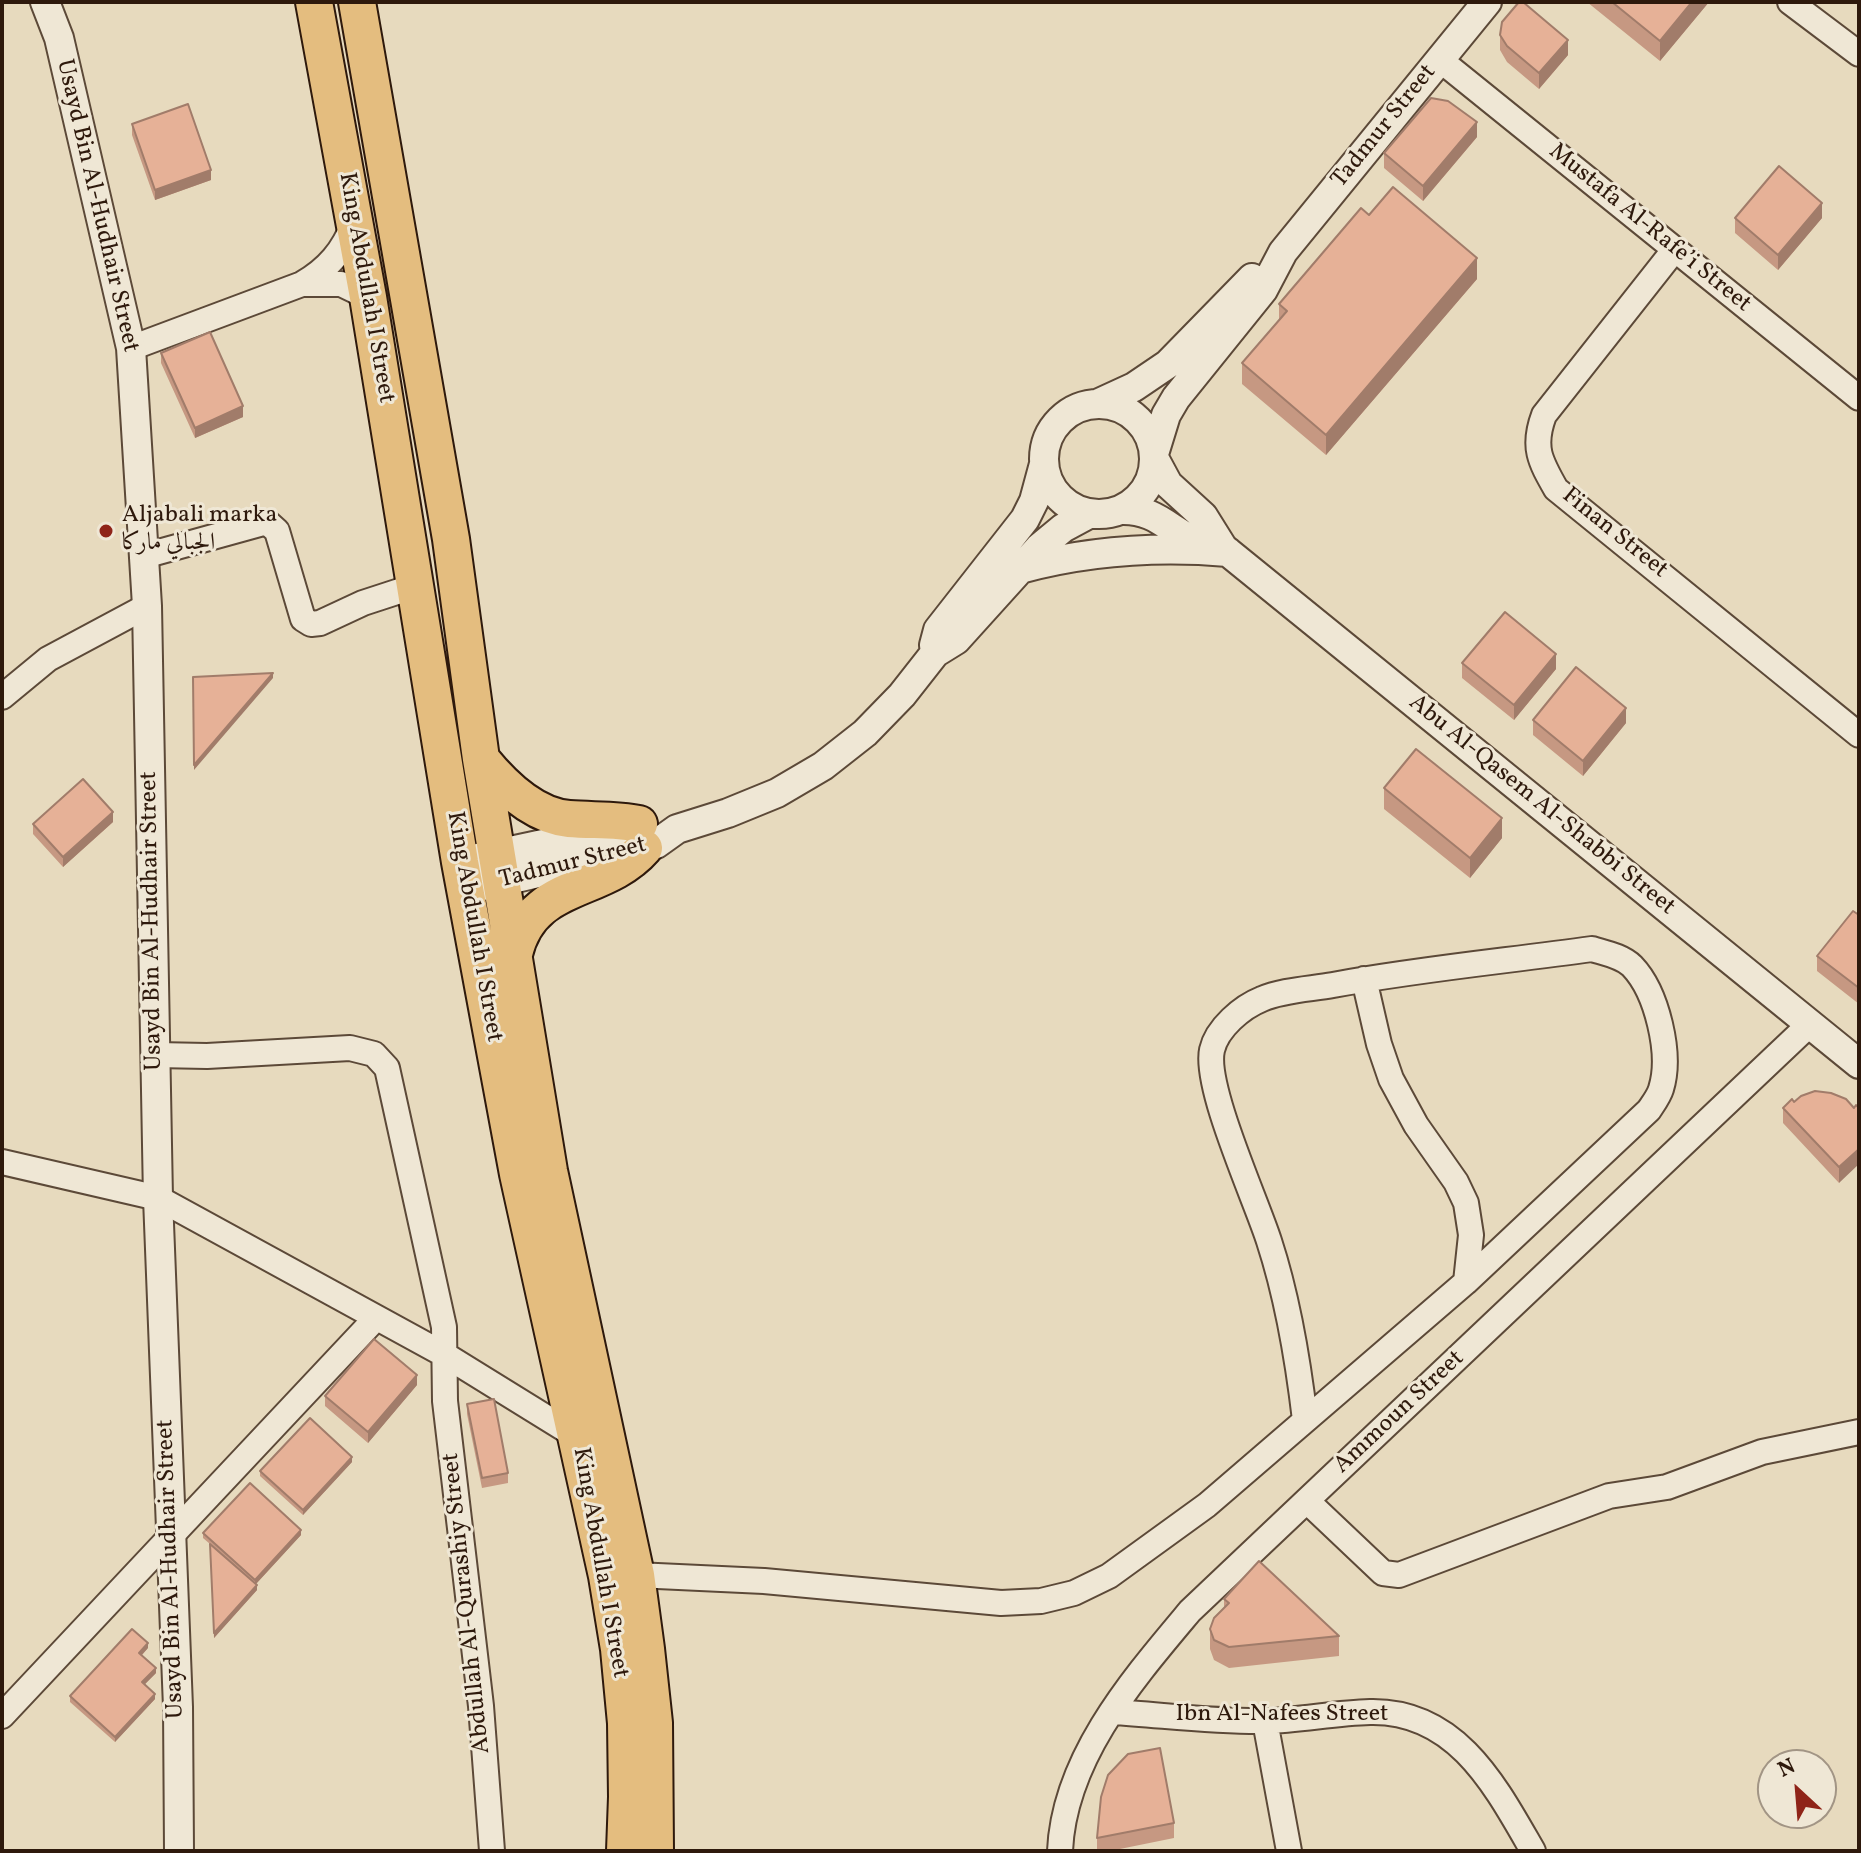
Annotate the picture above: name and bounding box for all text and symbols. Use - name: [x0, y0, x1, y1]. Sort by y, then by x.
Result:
- street label: Usayd Bin Al-Hudhair Street: [48, 57, 144, 355]
- street label: Tadmur Street: [1326, 59, 1444, 195]
- street label: Mustafa Al-Rafe’i Street: [1542, 138, 1756, 320]
- street label: King Abdullah I Street: [331, 170, 399, 406]
- street label: Finan Street: [1555, 482, 1673, 586]
- place label: Aljabali marka الجبالي ماركا: [122, 503, 277, 559]
- marker: Aljabali marka الجبالي ماركا: [97, 522, 115, 540]
- street label: Abu Al-Qasem Al-Shabbi Street: [1402, 689, 1680, 923]
- street label: Usayd Bin Al-Hudhair Street: [136, 771, 170, 1071]
- street label: King Abdullah I Street: [439, 809, 507, 1045]
- street label: Tadmur Street: [496, 832, 650, 896]
- street label: Ammoun Street: [1329, 1345, 1471, 1481]
- street label: Usayd Bin Al-Hudhair Street: [152, 1419, 192, 1719]
- street label: King Abdullah I Street: [565, 1445, 633, 1681]
- street label: Abdullah Al-Qurashiy Street: [438, 1451, 498, 1755]
- street label: Ibn Al-Nafees Street: [1176, 1702, 1388, 1730]
- north arrow: [1757, 1749, 1837, 1829]
- text: N: [1773, 1751, 1801, 1786]

